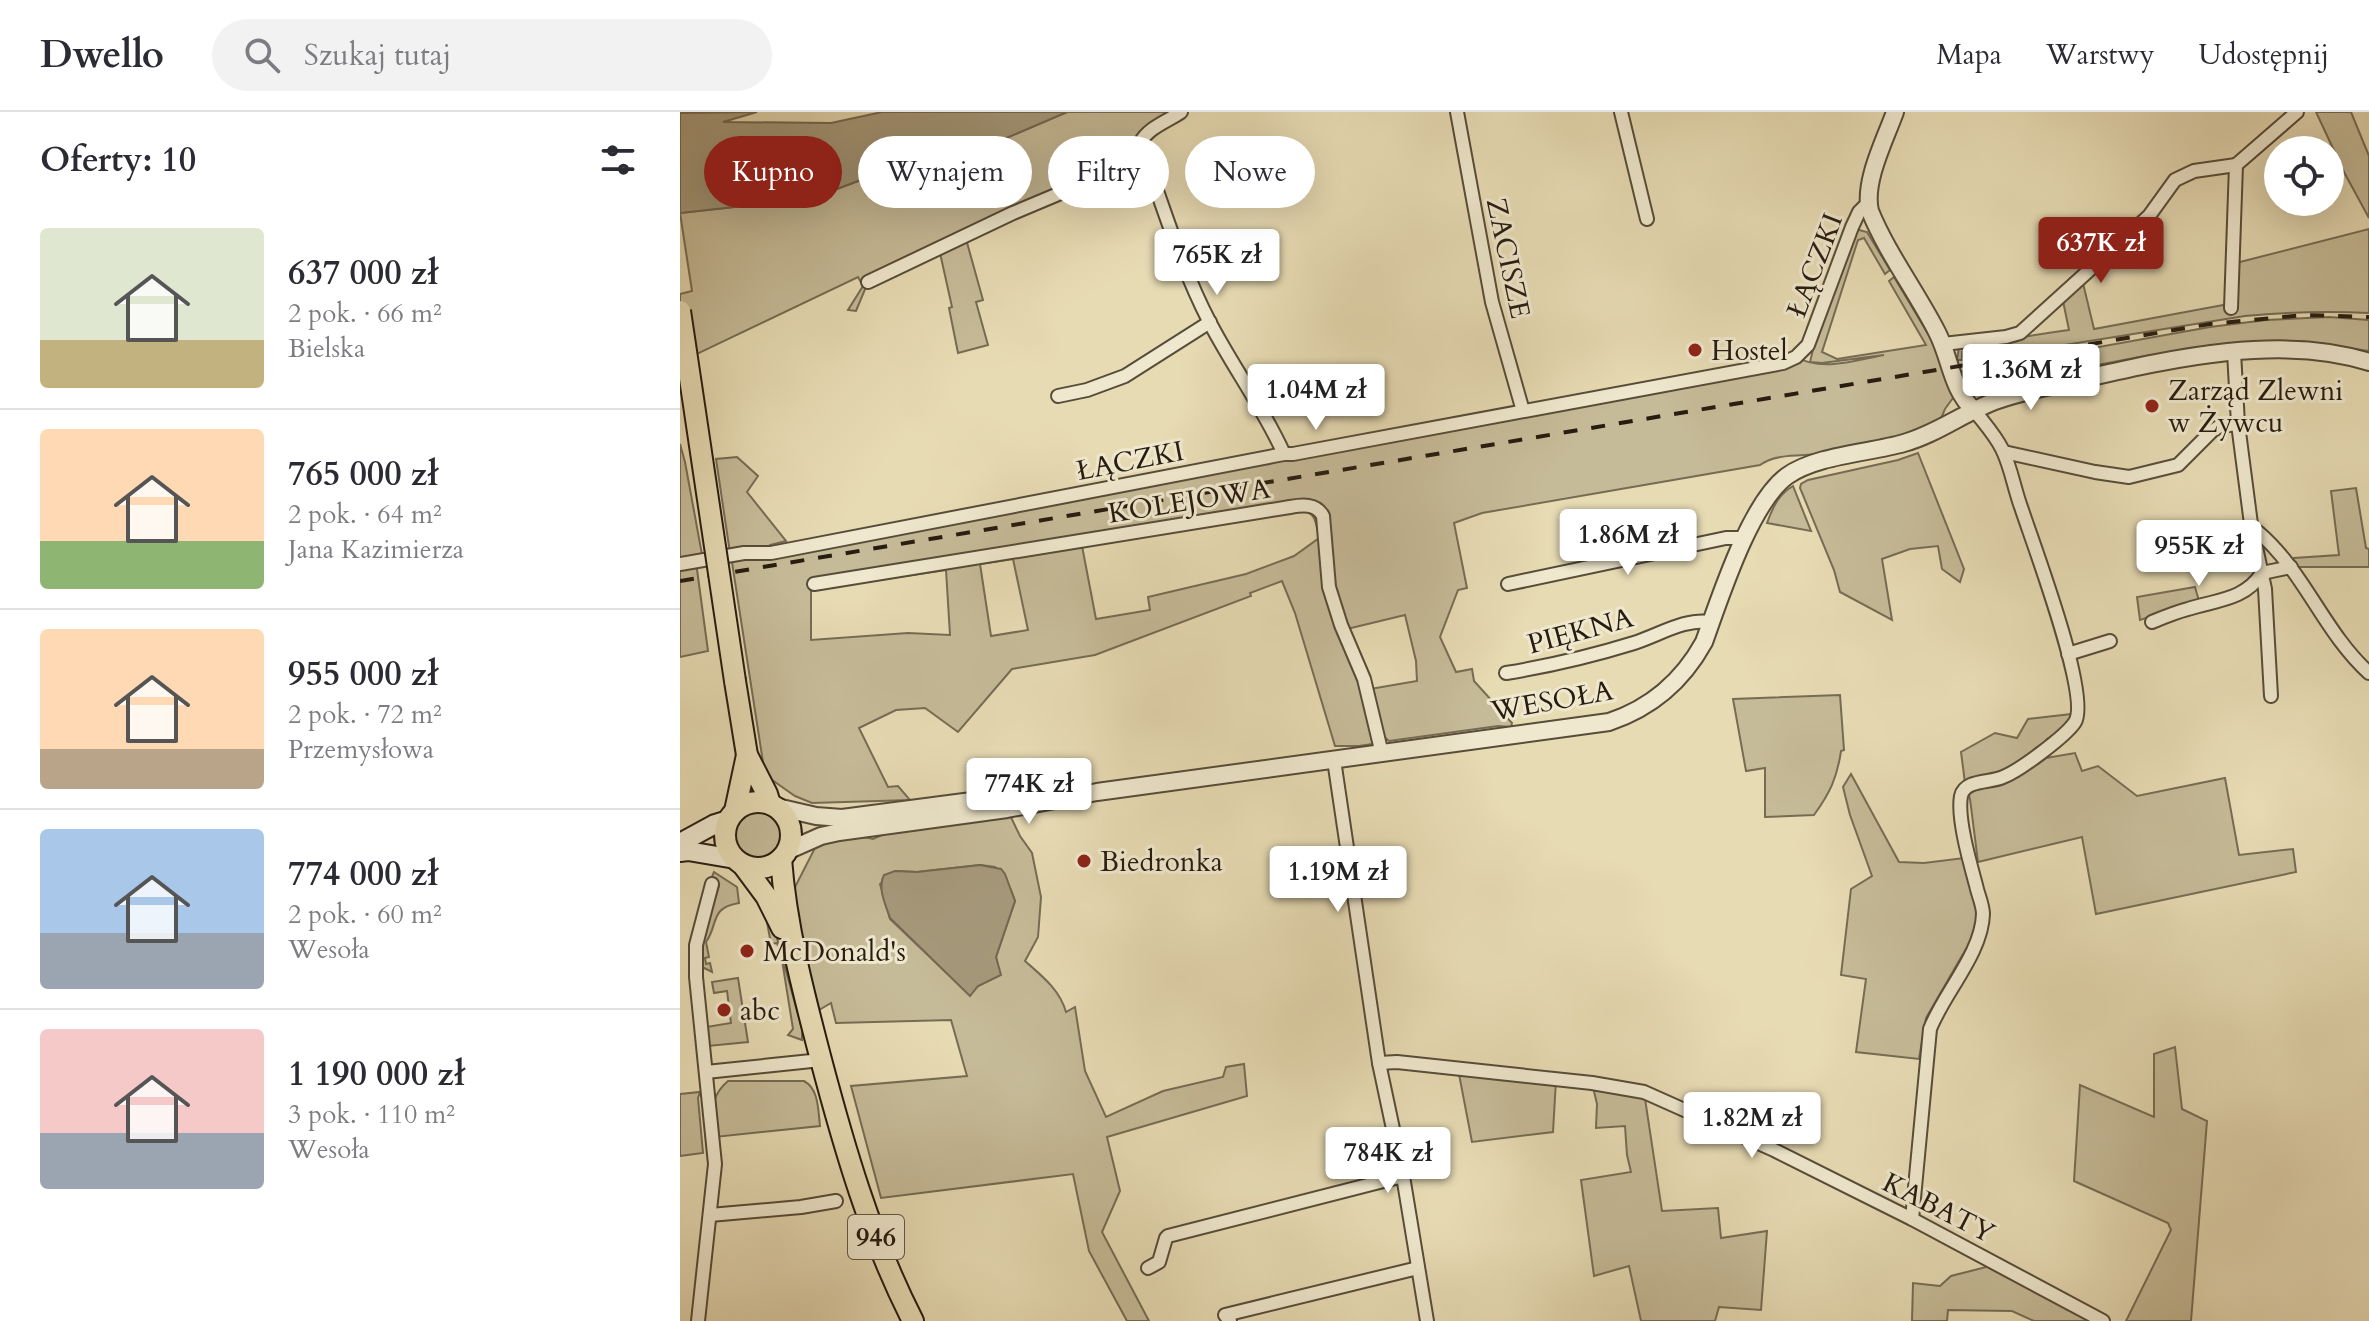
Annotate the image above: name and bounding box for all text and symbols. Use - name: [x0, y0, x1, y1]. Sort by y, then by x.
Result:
- search box: [212, 19, 772, 91]
- text: Dwello: [40, 29, 164, 81]
- icon: search: [240, 33, 284, 77]
- text: Szukaj tutaj: [304, 35, 451, 76]
- text: Mapa: [1936, 36, 2002, 74]
- text: Warstwy: [2046, 36, 2155, 74]
- text: Udostępnij: [2199, 36, 2329, 74]
- chip: Kupno: [704, 136, 842, 208]
- chip: Wynajem: [858, 136, 1032, 208]
- chip: Filtry: [1048, 136, 1169, 208]
- chip: Nowe: [1185, 136, 1315, 208]
- map controls: [2264, 136, 2344, 216]
- button: locate: [2264, 136, 2344, 216]
- text: Oferty: 10: [40, 137, 196, 183]
- icon: filters: [596, 138, 640, 182]
- street label: ZACISZE: [1477, 195, 1539, 322]
- street label: ŁĄCZKI: [1778, 208, 1852, 323]
- pin: 637K zł: [2027, 217, 2175, 285]
- text: 637K zł: [2056, 225, 2146, 260]
- pin: 765K zł: [1143, 229, 1291, 297]
- text: 765K zł: [1172, 237, 1262, 272]
- text: 637 000 zł: [288, 250, 438, 296]
- icon: home: [104, 260, 200, 356]
- text: 2 pok. · 66 m²: [288, 296, 442, 331]
- text: Bielska: [288, 331, 365, 366]
- place label: Hostel: [1711, 332, 1788, 370]
- marker: Hostel: [1686, 341, 1704, 359]
- pin: 1.36M zł: [1948, 344, 2114, 412]
- text: 1.36M zł: [1981, 352, 2081, 387]
- pin: 1.04M zł: [1233, 364, 1399, 432]
- text: 1.04M zł: [1266, 372, 1366, 407]
- place label: Zarząd Zlewni w Żywcu: [2168, 372, 2343, 442]
- marker: Zarząd Zlewni w Żywcu: [2143, 397, 2161, 415]
- street label: ŁĄCZKI: [1073, 432, 1187, 490]
- text: 765 000 zł: [288, 451, 438, 497]
- icon: home: [104, 461, 200, 557]
- street label: KOLEJOWA: [1105, 469, 1273, 533]
- text: 2 pok. · 64 m²: [288, 497, 442, 532]
- pin: 1.86M zł: [1545, 509, 1711, 577]
- text: 1.86M zł: [1578, 517, 1678, 552]
- pin: 955K zł: [2125, 520, 2273, 588]
- text: 955K zł: [2154, 528, 2244, 563]
- text: Jana Kazimierza: [288, 532, 464, 567]
- street label: PIĘKNA: [1523, 599, 1637, 663]
- text: 955 000 zł: [288, 651, 438, 697]
- icon: home: [104, 661, 200, 757]
- street label: WESOŁA: [1487, 672, 1616, 731]
- text: 2 pok. · 72 m²: [288, 697, 442, 732]
- text: Przemysłowa: [288, 732, 434, 767]
- pin: 774K zł: [955, 758, 1103, 826]
- text: 774K zł: [984, 766, 1074, 801]
- place label: Biedronka: [1100, 843, 1223, 881]
- pin: 1.19M zł: [1255, 846, 1421, 914]
- text: 774 000 zł: [288, 851, 438, 897]
- marker: Biedronka: [1075, 852, 1093, 870]
- text: 1.19M zł: [1288, 854, 1388, 889]
- icon: home: [104, 861, 200, 957]
- text: 2 pok. · 60 m²: [288, 897, 442, 932]
- text: Wesoła: [288, 932, 370, 967]
- place label: McDonald's: [763, 933, 906, 971]
- marker: McDonald's: [738, 942, 756, 960]
- place label: abc: [740, 992, 780, 1030]
- marker: abc: [715, 1001, 733, 1019]
- text: 1 190 000 zł: [288, 1051, 465, 1097]
- icon: home: [104, 1061, 200, 1157]
- pin: 1.82M zł: [1669, 1092, 1835, 1160]
- text: 3 pok. · 110 m²: [288, 1097, 455, 1132]
- text: 1.82M zł: [1702, 1100, 1802, 1135]
- pin: 784K zł: [1314, 1127, 1462, 1195]
- text: Wesoła: [288, 1132, 370, 1167]
- text: 784K zł: [1343, 1135, 1433, 1170]
- street label: KABATY: [1876, 1163, 2001, 1252]
- road number: 946: [848, 1215, 904, 1259]

